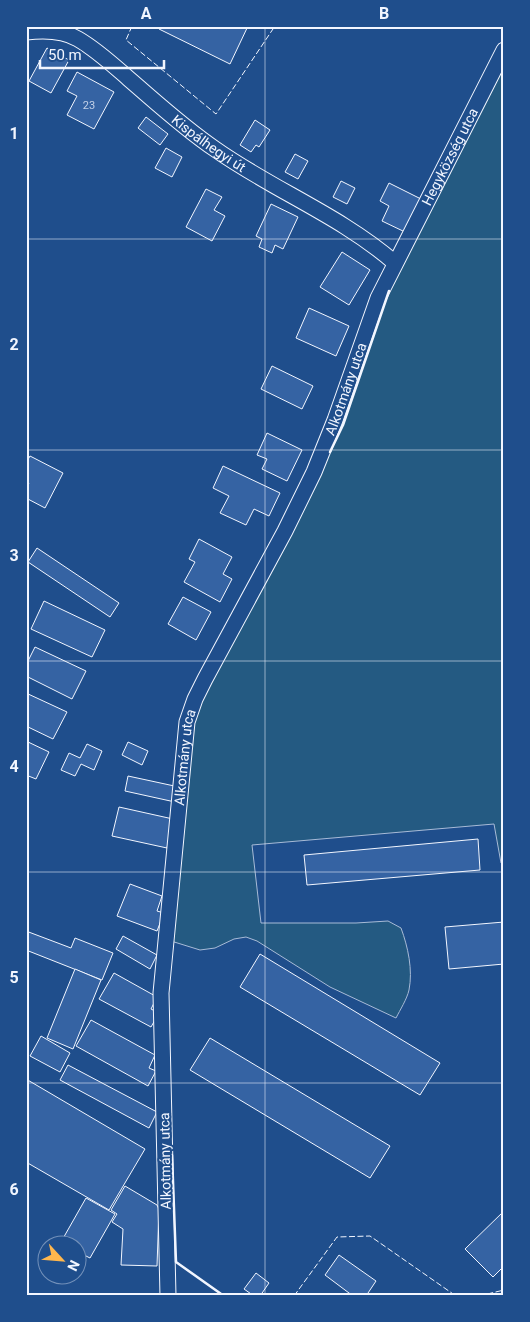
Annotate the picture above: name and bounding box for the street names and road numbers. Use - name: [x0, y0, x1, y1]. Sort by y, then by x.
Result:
- street label: Hegyközség utca: [418, 105, 481, 208]
- street label: Kispálhegyi út: [169, 111, 249, 175]
- street label: Alkotmány utca: [322, 340, 370, 438]
- street label: Alkotmány utca: [171, 707, 199, 806]
- street label: Alkotmány utca: [156, 1112, 174, 1210]

